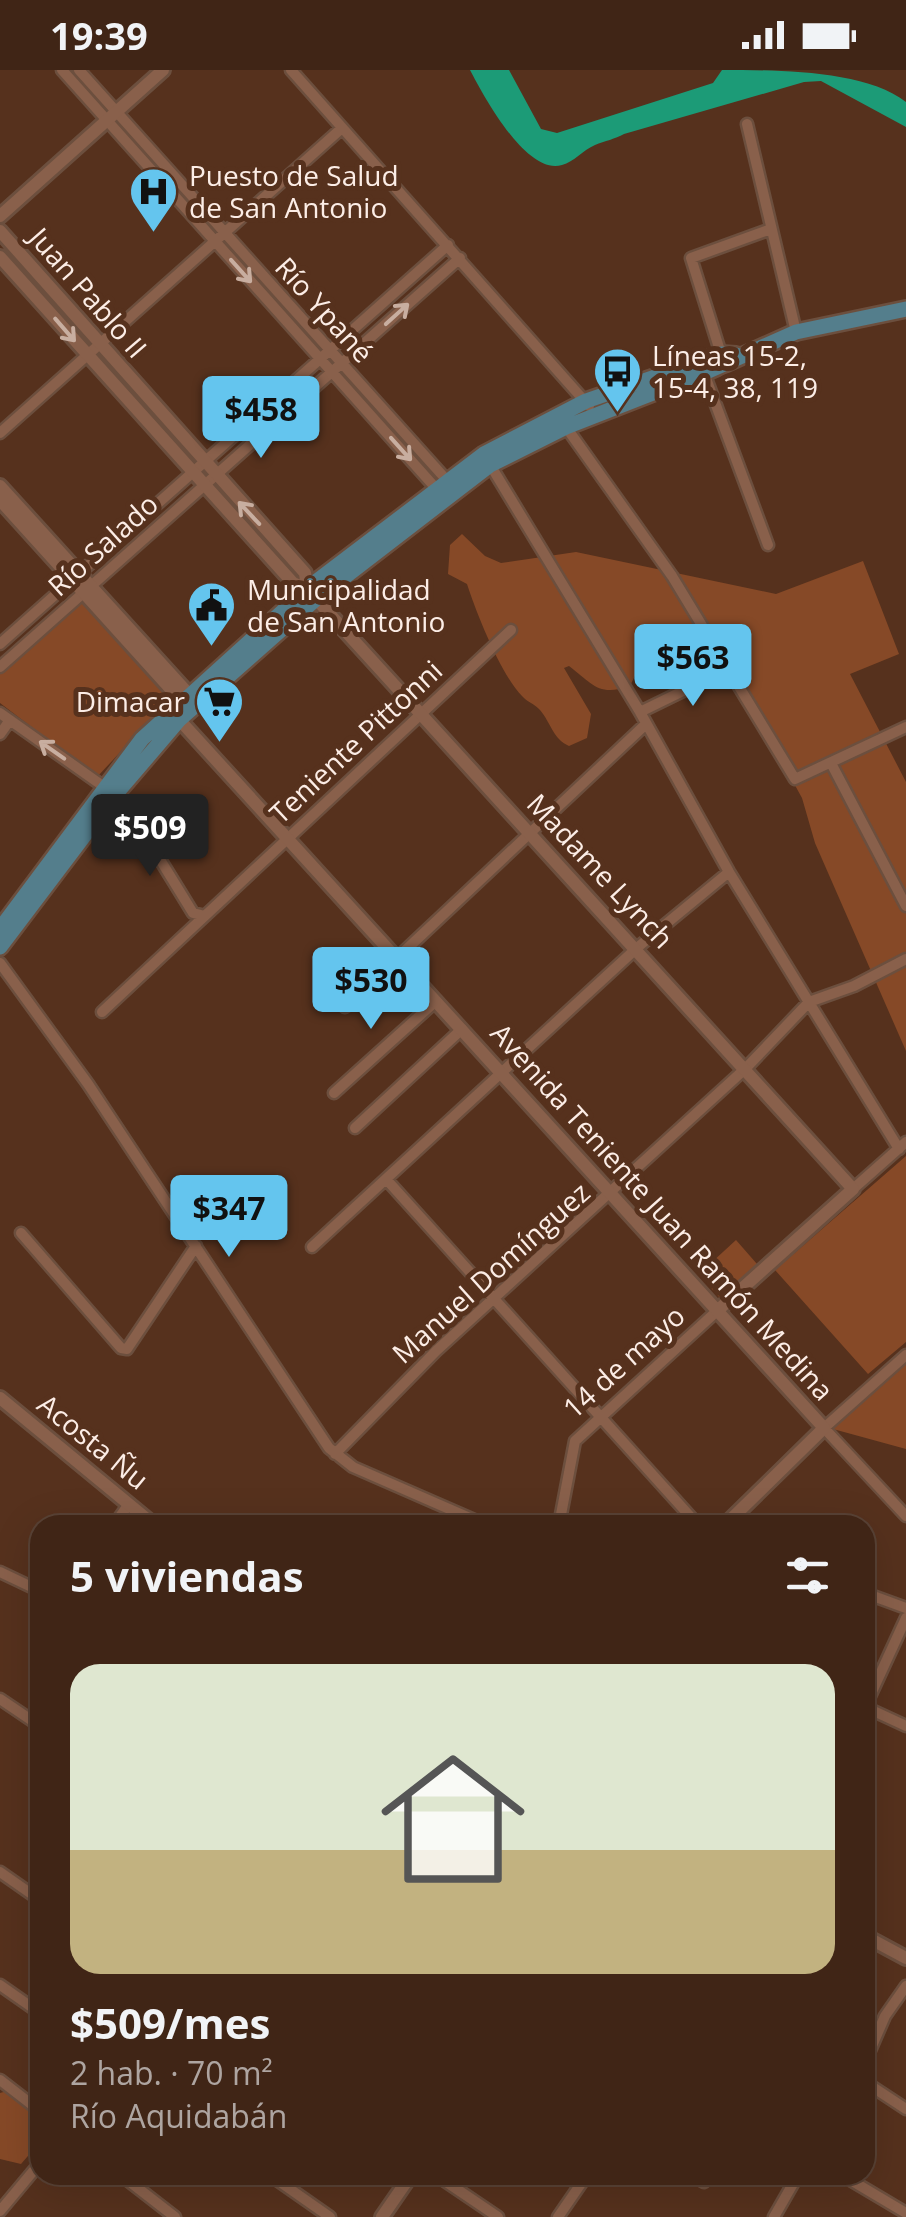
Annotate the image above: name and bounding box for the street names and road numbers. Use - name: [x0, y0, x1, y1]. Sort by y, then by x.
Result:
- street label: Juan Pablo II: [20, 217, 156, 366]
- street label: Río Ypané: [267, 248, 382, 370]
- street label: Río Salado: [39, 485, 166, 604]
- street label: Teniente Pittonni: [261, 651, 450, 831]
- street label: Madame Lynch: [519, 785, 682, 956]
- street label: Avenida Teniente Juan Ramón Medina: [483, 1015, 843, 1408]
- street label: Manuel Domínguez: [383, 1173, 597, 1371]
- street label: 14 de mayo: [554, 1296, 692, 1426]
- street label: Acosta Ñu: [30, 1385, 157, 1498]

